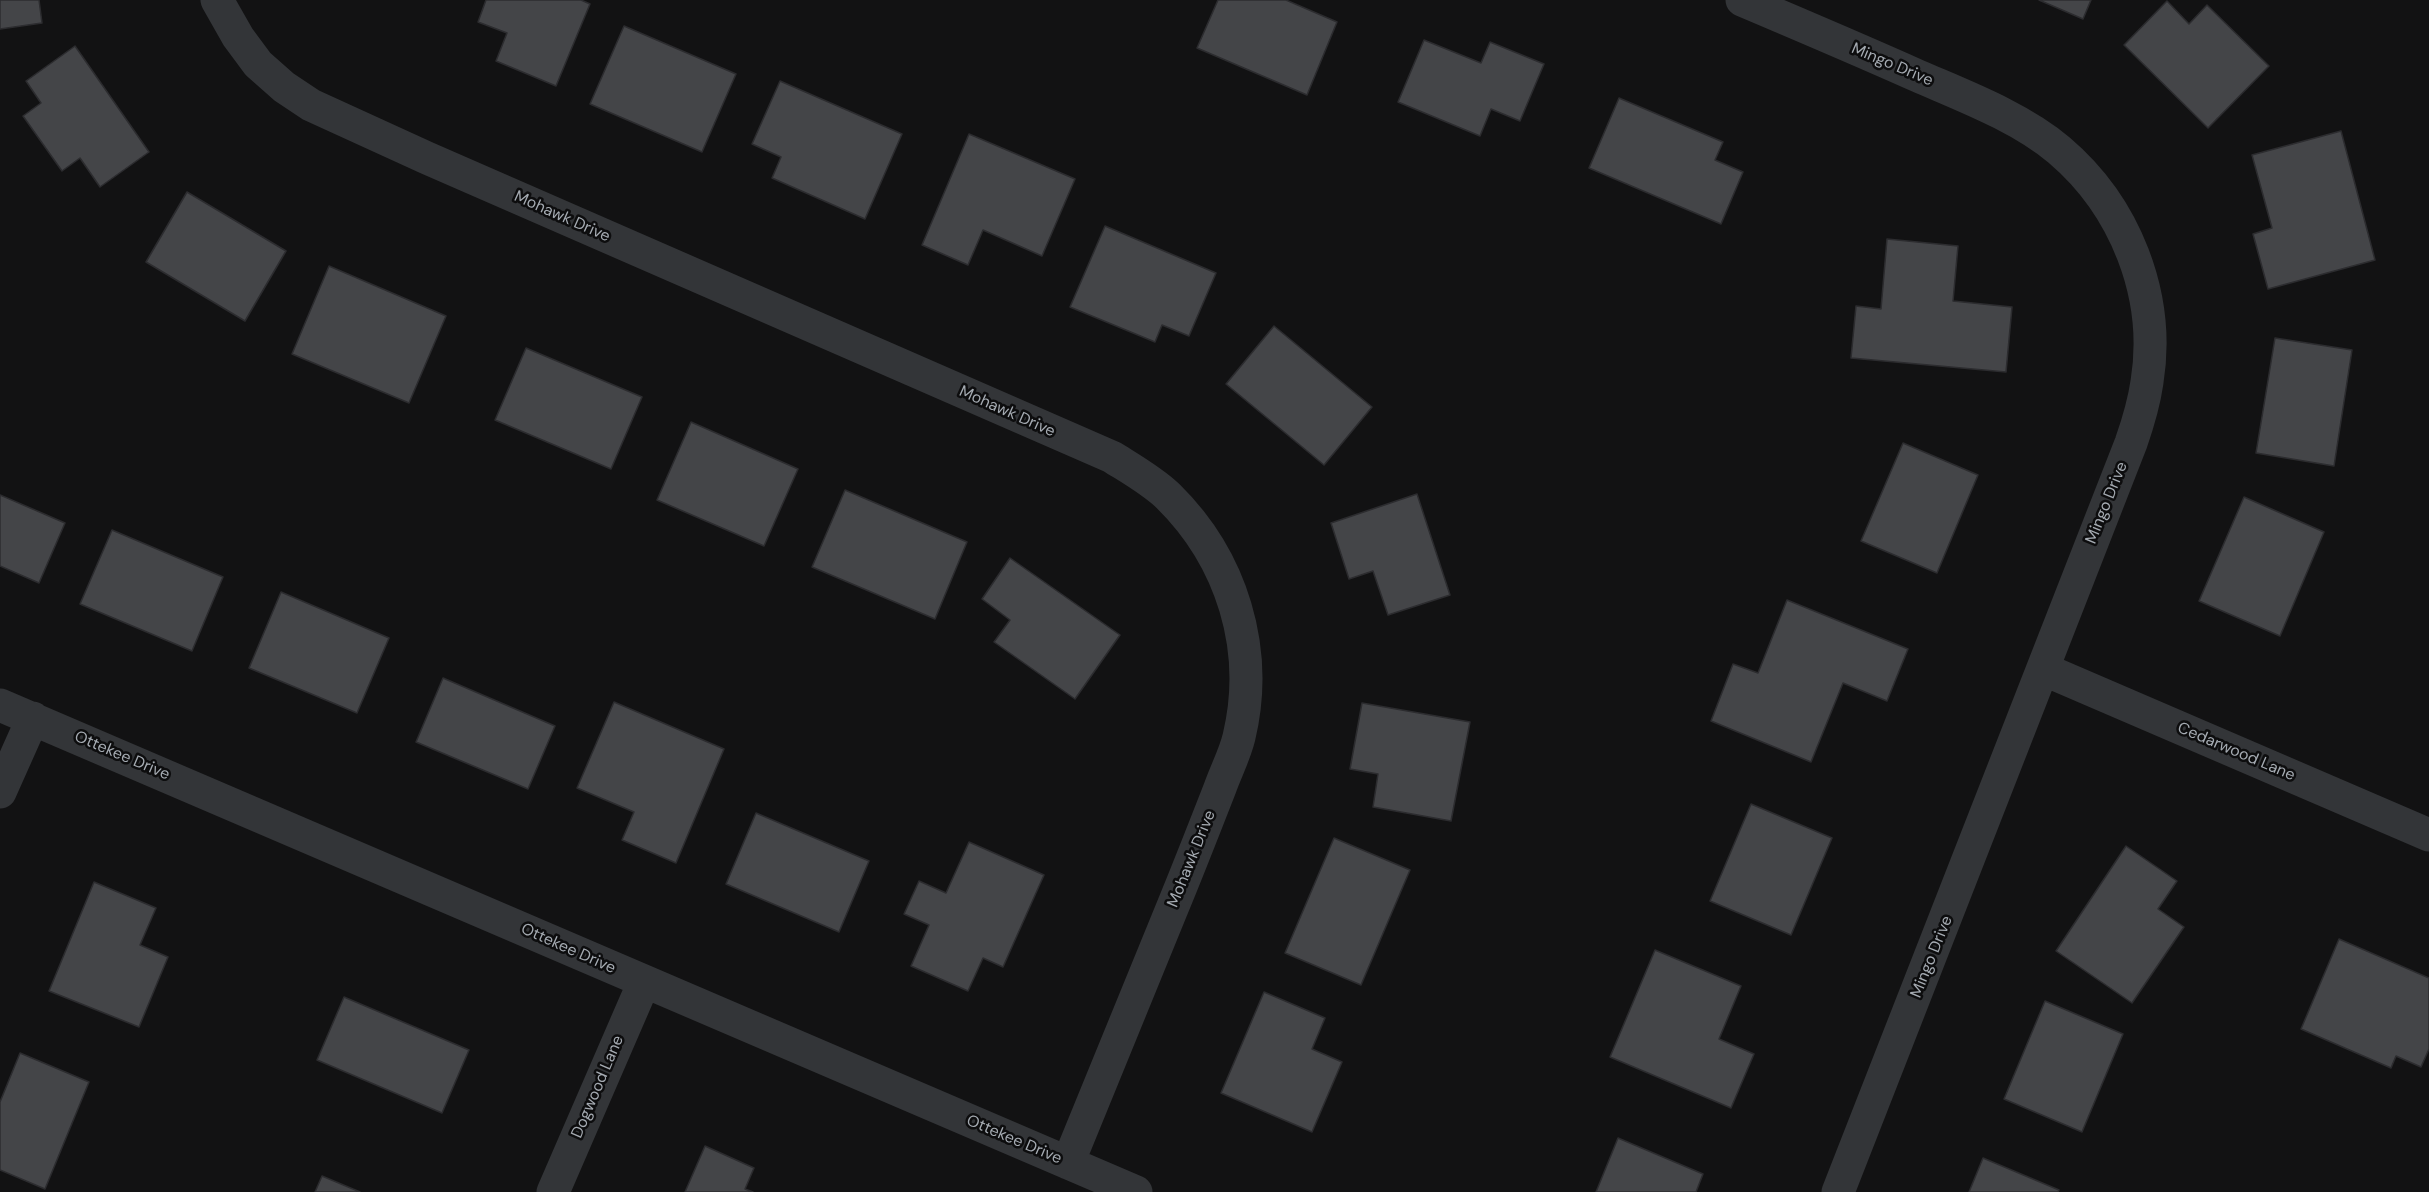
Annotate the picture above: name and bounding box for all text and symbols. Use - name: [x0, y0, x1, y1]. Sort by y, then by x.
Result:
- street label: Mingo Drive: [1848, 39, 1936, 91]
- street label: Mohawk Drive: [511, 187, 613, 247]
- street label: Mohawk Drive: [956, 382, 1058, 442]
- street label: Mingo Drive: [2082, 459, 2132, 547]
- street label: Cedarwood Lane: [2174, 719, 2298, 785]
- street label: Ottekee Drive: [71, 727, 173, 785]
- street label: Mohawk Drive: [1164, 808, 1220, 910]
- street label: Mingo Drive: [1907, 913, 1957, 1001]
- street label: Ottekee Drive: [518, 920, 618, 978]
- street label: Dogwood Lane: [568, 1033, 628, 1141]
- street label: Ottekee Drive: [963, 1111, 1065, 1169]

